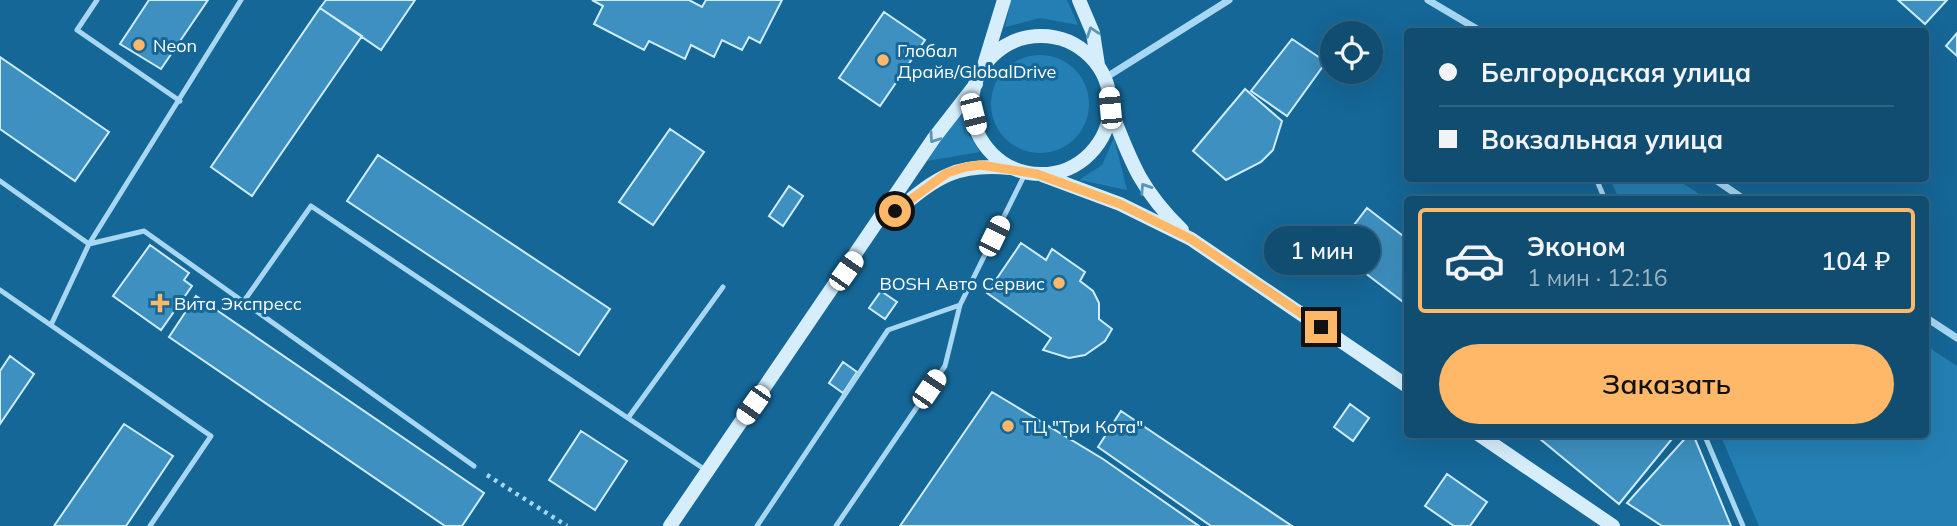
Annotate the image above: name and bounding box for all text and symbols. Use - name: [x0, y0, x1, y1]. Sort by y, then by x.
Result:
- map controls: [1320, 21, 1383, 84]
- button: locate: [1320, 21, 1383, 84]
- one-way arrow: [1086, 26, 1100, 38]
- place label: Neon: [153, 34, 197, 57]
- marker: Neon: [131, 37, 147, 53]
- place label: Глобал Драйв/GlobalDrive: [897, 39, 1056, 83]
- marker: Глобал Драйв/GlobalDrive: [875, 52, 891, 68]
- text: Белгородская улица: [1481, 56, 1751, 89]
- car: [1098, 86, 1123, 130]
- car: [958, 91, 989, 137]
- text: Вокзальная улица: [1481, 123, 1723, 156]
- one-way arrow: [930, 130, 942, 143]
- one-way arrow: [1141, 183, 1154, 196]
- route start: [879, 195, 911, 227]
- car: [976, 213, 1013, 259]
- callout: 1 мин: [1263, 226, 1379, 274]
- icon: car: [1443, 229, 1506, 292]
- text: Эконом: [1527, 230, 1626, 263]
- text: 1 мин: [1290, 236, 1354, 265]
- text: 104 ₽: [1821, 244, 1890, 277]
- car: [826, 248, 867, 294]
- text: 1 мин · 12:16: [1527, 263, 1667, 292]
- place label: BOSH Авто Сервис: [879, 272, 1045, 295]
- marker: BOSH Авто Сервис: [1051, 275, 1067, 291]
- place label: Вита Экспресс: [174, 292, 302, 315]
- marker: Вита Экспресс: [152, 295, 168, 311]
- route end: [1305, 311, 1337, 343]
- button: Заказать: [1439, 344, 1894, 424]
- car: [909, 366, 950, 412]
- car: [733, 382, 774, 428]
- place label: ТЦ "Три Кота": [1022, 415, 1143, 438]
- marker: ТЦ "Три Кота": [1000, 418, 1016, 434]

